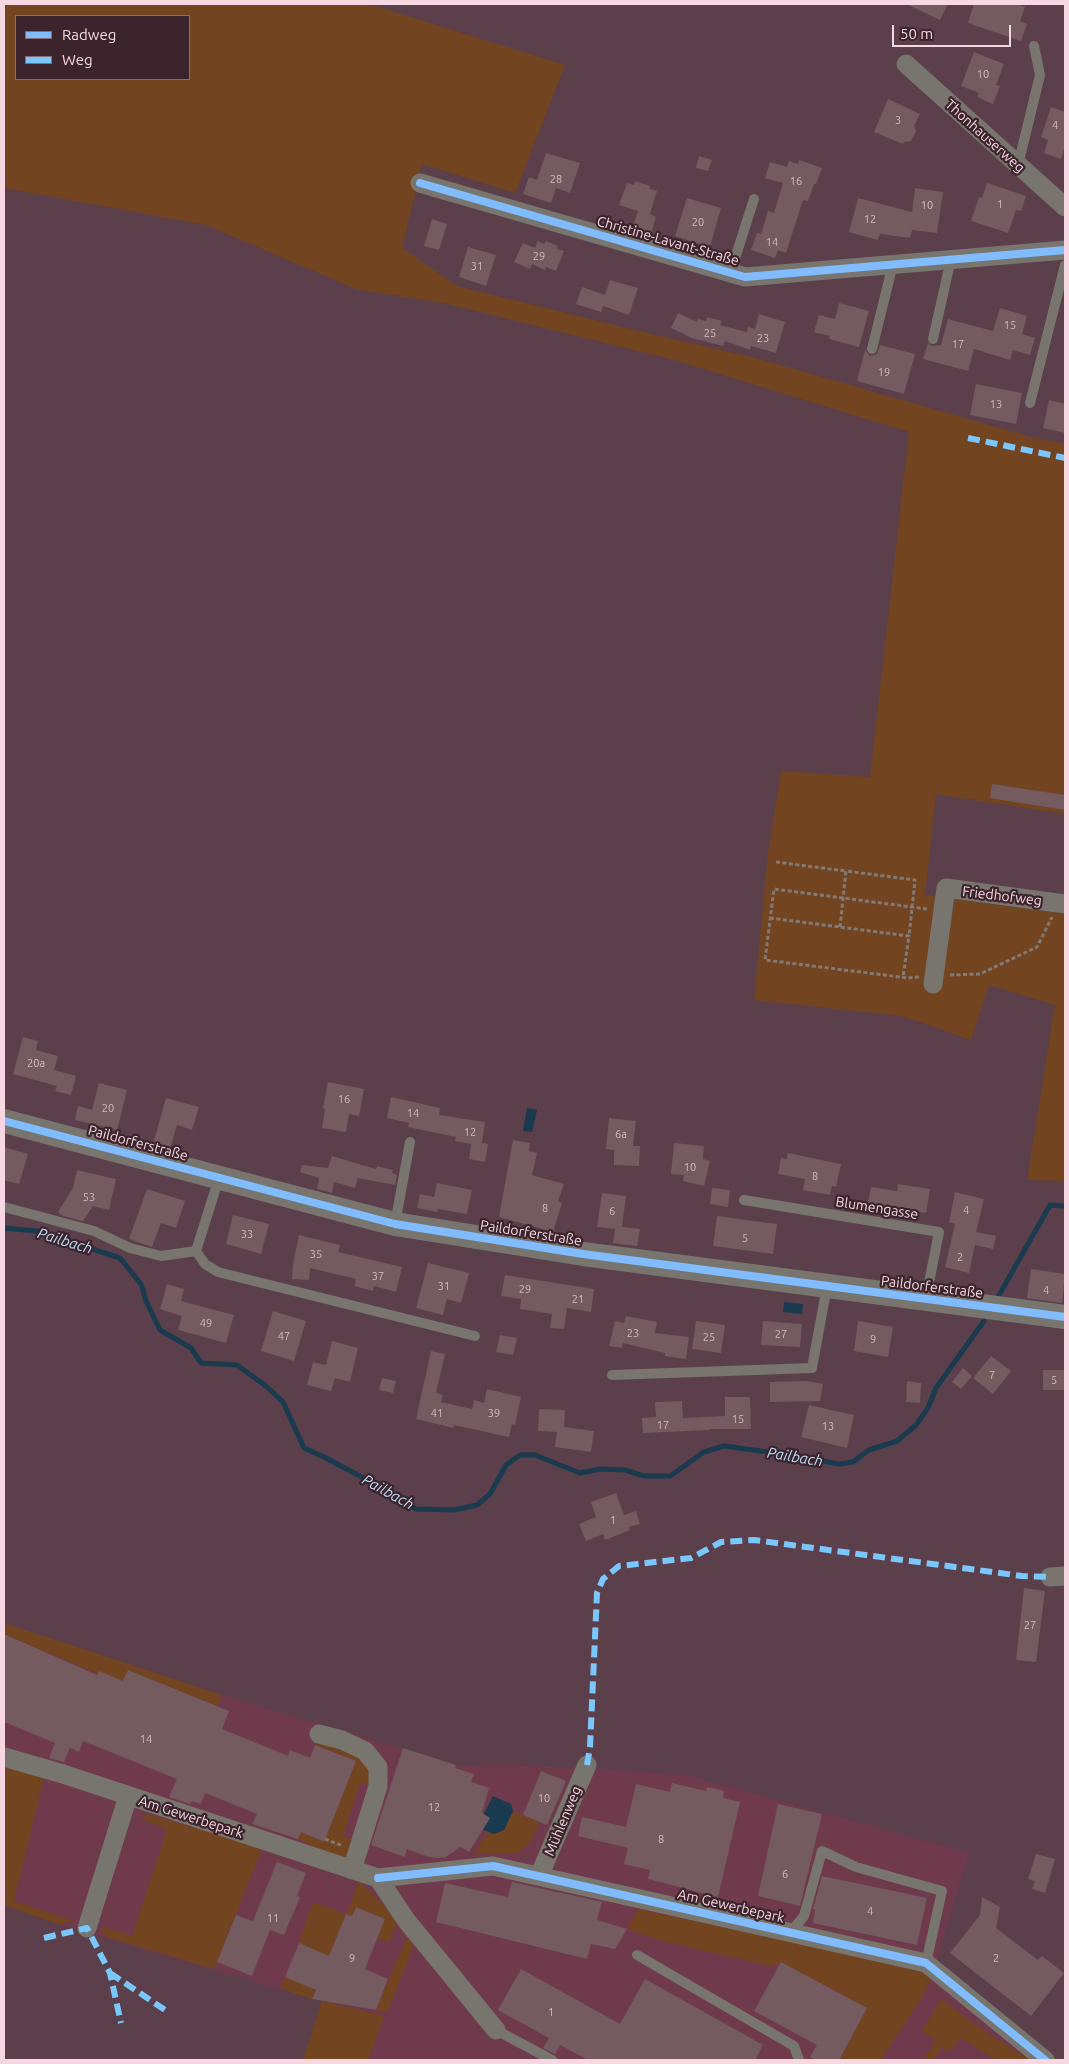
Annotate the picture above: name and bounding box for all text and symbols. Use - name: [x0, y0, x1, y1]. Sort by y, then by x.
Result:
- legend: [15, 15, 190, 80]
- scale bar: [894, 15, 1013, 47]
- text: 50 m: [900, 25, 933, 42]
- text: Radweg: [62, 26, 116, 43]
- text: Weg: [62, 51, 93, 68]
- house number: 10: [977, 67, 989, 81]
- street label: Thonhauserweg: [942, 96, 1028, 176]
- house number: 3: [895, 113, 901, 127]
- house number: 4: [1052, 118, 1058, 132]
- house number: 28: [550, 172, 562, 186]
- house number: 16: [790, 174, 802, 188]
- house number: 1: [997, 197, 1003, 211]
- house number: 10: [921, 198, 933, 212]
- house number: 12: [864, 212, 876, 226]
- street label: Christine-Lavant-Straße: [595, 213, 741, 269]
- house number: 20: [692, 215, 704, 229]
- house number: 14: [766, 235, 778, 249]
- house number: 29: [533, 249, 545, 263]
- house number: 31: [471, 259, 483, 273]
- house number: 15: [1004, 318, 1016, 332]
- house number: 25: [704, 326, 716, 340]
- house number: 23: [757, 331, 769, 345]
- house number: 17: [952, 337, 964, 351]
- house number: 19: [878, 365, 890, 379]
- house number: 13: [990, 397, 1002, 411]
- street label: Friedhofweg: [961, 883, 1043, 909]
- house number: 20a: [27, 1056, 45, 1070]
- house number: 16: [338, 1092, 350, 1106]
- house number: 20: [102, 1101, 114, 1115]
- house number: 14: [407, 1106, 419, 1120]
- street label: Paildorferstraße: [86, 1122, 190, 1164]
- house number: 12: [464, 1125, 476, 1139]
- house number: 6a: [615, 1127, 627, 1141]
- house number: 10: [684, 1160, 696, 1174]
- house number: 8: [812, 1169, 818, 1183]
- house number: 53: [83, 1190, 95, 1204]
- street label: Blumengasse: [834, 1193, 920, 1223]
- house number: 8: [542, 1201, 548, 1215]
- house number: 4: [963, 1203, 969, 1217]
- house number: 6: [609, 1204, 615, 1218]
- street label: Paildorferstraße: [479, 1217, 583, 1249]
- water label: Pailbach: [35, 1224, 95, 1258]
- house number: 33: [241, 1227, 253, 1241]
- house number: 5: [742, 1231, 748, 1245]
- house number: 35: [310, 1247, 322, 1261]
- house number: 2: [957, 1250, 963, 1264]
- house number: 37: [372, 1269, 384, 1283]
- street label: Paildorferstraße: [880, 1272, 984, 1302]
- house number: 31: [438, 1279, 450, 1293]
- house number: 29: [519, 1282, 531, 1296]
- house number: 4: [1043, 1283, 1049, 1297]
- house number: 21: [572, 1292, 584, 1306]
- house number: 49: [200, 1316, 212, 1330]
- house number: 23: [627, 1326, 639, 1340]
- house number: 27: [775, 1327, 787, 1341]
- house number: 47: [278, 1329, 290, 1343]
- house number: 25: [703, 1330, 715, 1344]
- house number: 9: [870, 1332, 876, 1346]
- house number: 7: [989, 1368, 995, 1382]
- house number: 5: [1051, 1373, 1057, 1387]
- house number: 41: [431, 1406, 443, 1420]
- house number: 39: [488, 1406, 500, 1420]
- house number: 15: [732, 1412, 744, 1426]
- house number: 17: [657, 1418, 669, 1432]
- house number: 13: [822, 1419, 834, 1433]
- water label: Pailbach: [766, 1444, 824, 1470]
- water label: Pailbach: [359, 1470, 417, 1514]
- house number: 1: [610, 1513, 616, 1527]
- house number: 27: [1024, 1618, 1036, 1632]
- house number: 14: [140, 1732, 152, 1746]
- street label: Mühlenweg: [541, 1784, 585, 1858]
- house number: 10: [538, 1791, 550, 1805]
- street label: Am Gewerbepark: [137, 1792, 245, 1842]
- house number: 12: [428, 1800, 440, 1814]
- house number: 8: [658, 1832, 664, 1846]
- house number: 6: [782, 1867, 788, 1881]
- street label: Am Gewerbepark: [676, 1886, 786, 1926]
- house number: 4: [867, 1904, 873, 1918]
- house number: 11: [267, 1911, 279, 1925]
- house number: 9: [349, 1951, 355, 1965]
- house number: 2: [993, 1951, 999, 1965]
- house number: 1: [548, 2005, 554, 2019]

